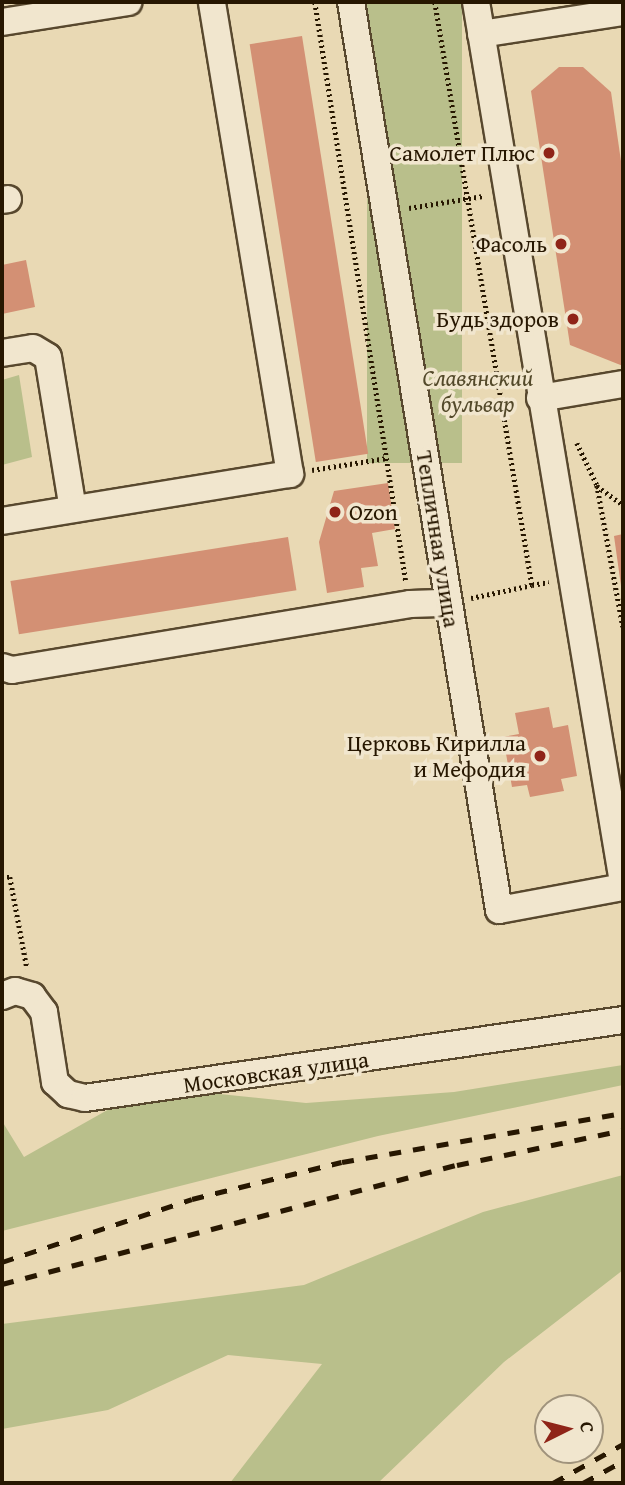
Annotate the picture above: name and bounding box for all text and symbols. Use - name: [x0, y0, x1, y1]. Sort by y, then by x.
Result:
- place label: Самолет Плюс: [389, 139, 535, 167]
- marker: Самолет Плюс: [541, 145, 557, 161]
- place label: Фасоль: [476, 230, 547, 258]
- marker: Фасоль: [553, 236, 569, 252]
- place label: Будь здоров: [436, 305, 559, 333]
- marker: Будь здоров: [565, 311, 581, 327]
- park label: Славянский бульвар: [423, 364, 533, 418]
- street label: Тепличная улица: [410, 449, 466, 629]
- place label: Ozon: [349, 498, 398, 526]
- marker: Ozon: [327, 504, 343, 520]
- place label: Церковь Кирилла и Мефодия: [347, 729, 526, 783]
- marker: Церковь Кирилла и Мефодия: [532, 748, 548, 764]
- street label: Московская улица: [182, 1045, 370, 1099]
- north arrow: [534, 1394, 604, 1464]
- text: С: [573, 1420, 602, 1434]

